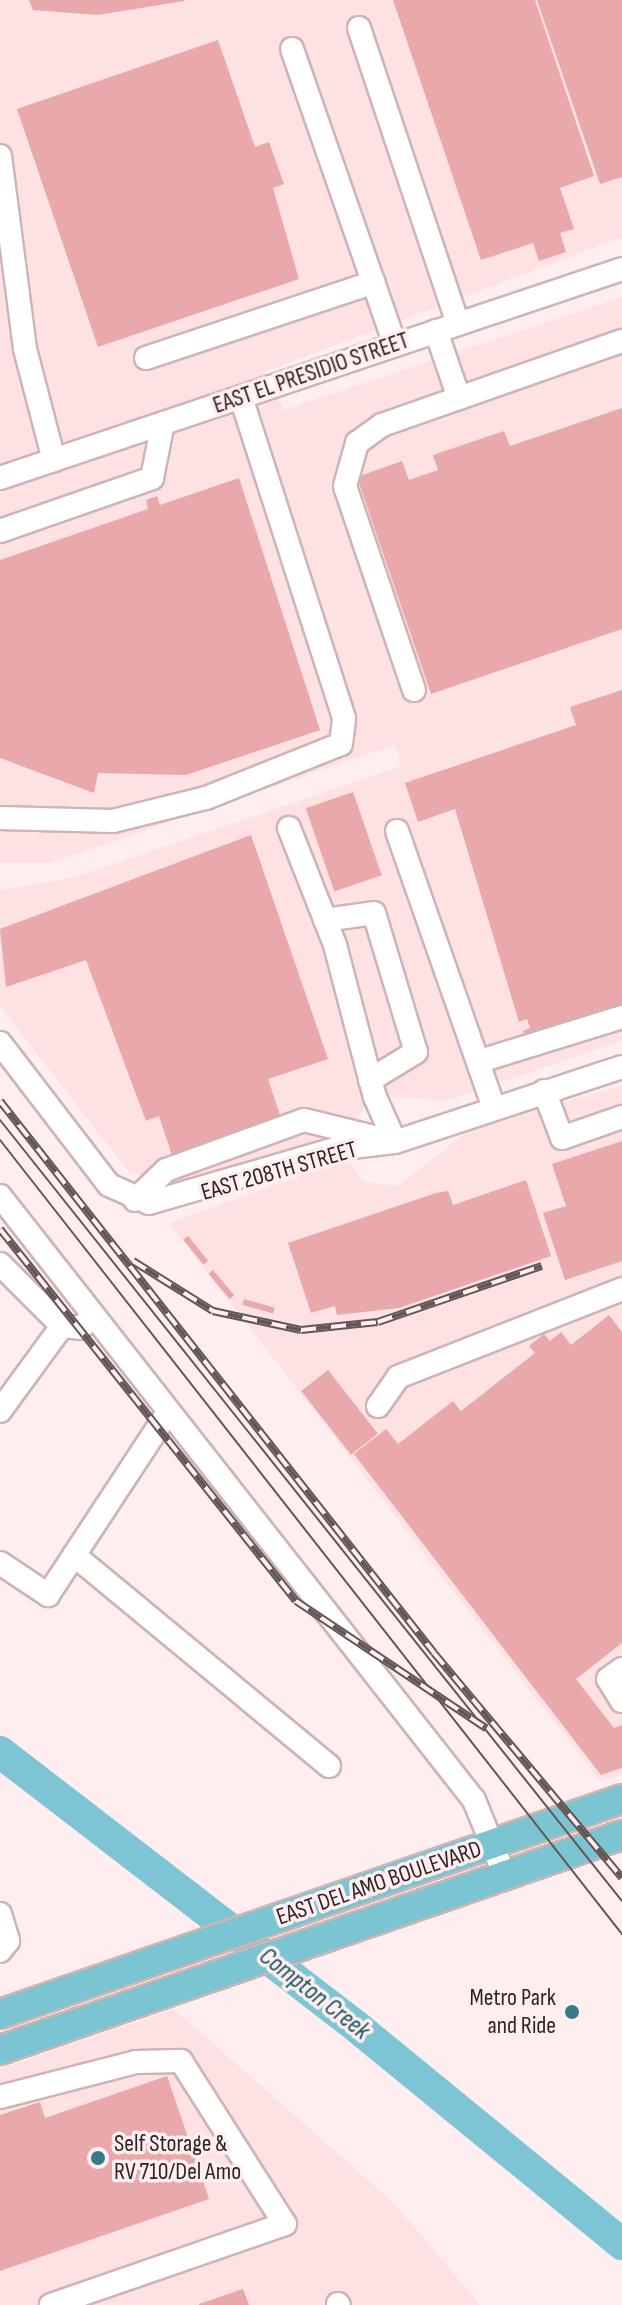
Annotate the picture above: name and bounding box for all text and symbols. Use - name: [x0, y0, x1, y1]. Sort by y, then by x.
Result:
- street label: EAST EL PRESIDIO STREET: [209, 326, 413, 420]
- street label: EAST 208TH STREET: [198, 1135, 360, 1207]
- street label: EAST DEL AMO BOULEVARD: [273, 1834, 485, 1932]
- water label: Compton Creek: [252, 1941, 376, 2047]
- place label: Metro Park and Ride: [469, 1984, 556, 2040]
- marker: Metro Park and Ride: [563, 2003, 581, 2021]
- place label: Self Storage & RV 710/Del Amo: [114, 2130, 241, 2186]
- marker: Self Storage & RV 710/Del Amo: [89, 2149, 107, 2167]

